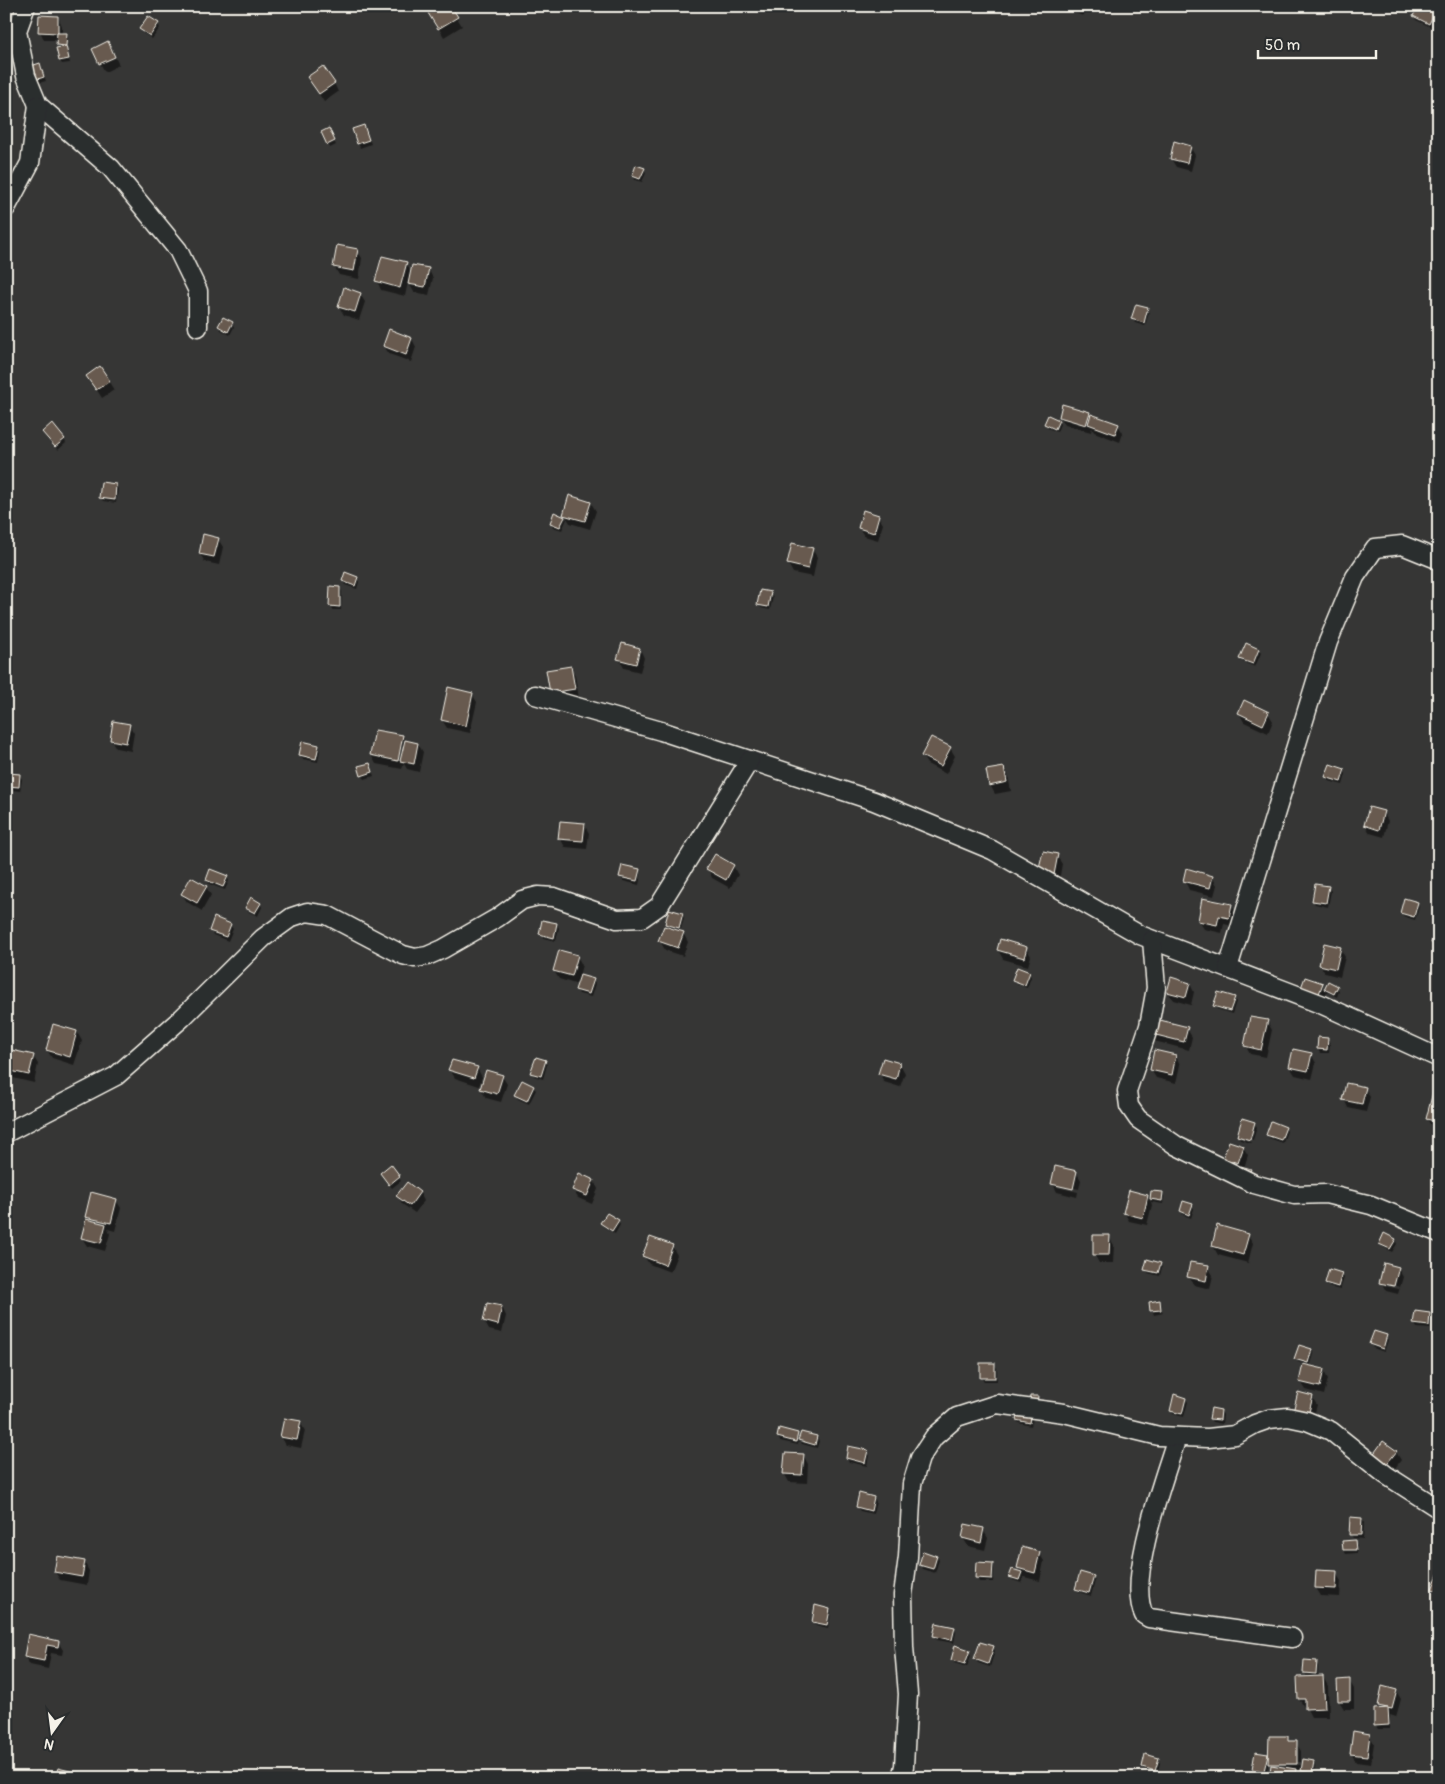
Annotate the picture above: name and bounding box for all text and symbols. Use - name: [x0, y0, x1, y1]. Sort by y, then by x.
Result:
- scale bar: [1258, 28, 1375, 60]
- text: 50 m: [1265, 36, 1300, 55]
- north arrow: [28, 1706, 78, 1756]
- text: N: [42, 1735, 56, 1754]

